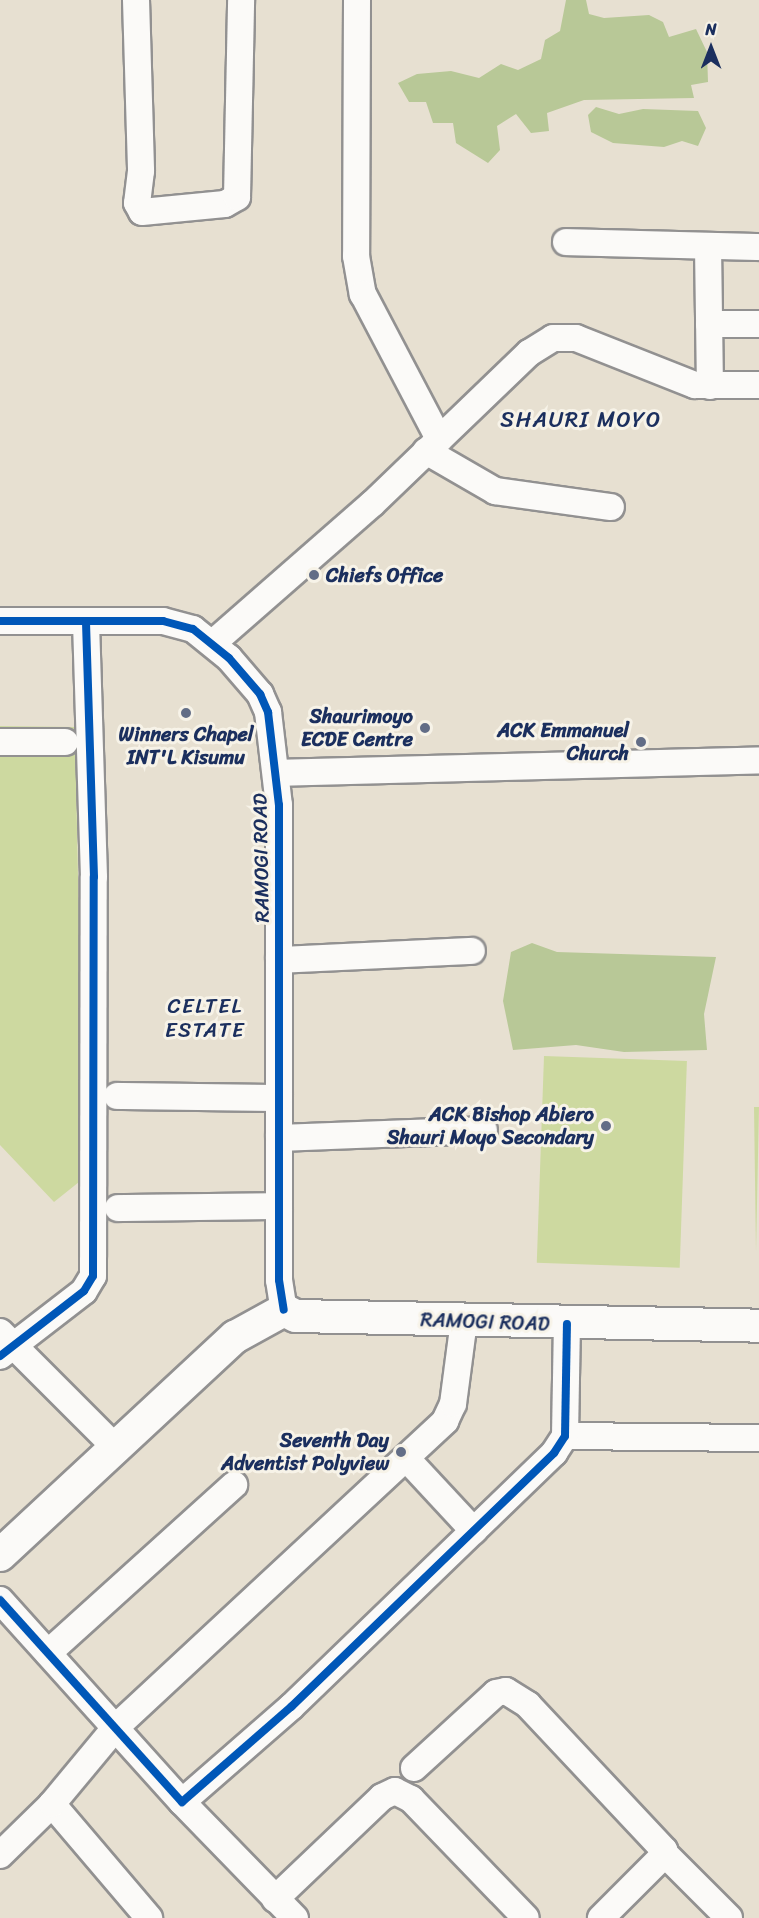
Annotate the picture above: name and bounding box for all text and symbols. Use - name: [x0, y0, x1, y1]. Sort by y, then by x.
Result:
- text: N: [705, 15, 717, 44]
- north arrow: [681, 18, 741, 78]
- district label: SHAURI MOYO: [502, 407, 660, 433]
- place label: Chiefs Office: [326, 563, 443, 587]
- marker: Chiefs Office: [307, 568, 321, 582]
- place label: Shaurimoyo ECDE Centre: [300, 704, 413, 751]
- marker: Winners Chapel INT'L Kisumu: [179, 706, 193, 720]
- place label: ACK Emmanuel Church: [497, 718, 629, 765]
- marker: Shaurimoyo ECDE Centre: [418, 721, 432, 735]
- place label: Winners Chapel INT'L Kisumu: [119, 722, 253, 769]
- marker: ACK Emmanuel Church: [634, 735, 648, 749]
- street label: RAMOGI ROAD: [248, 793, 274, 923]
- district label: CELTEL ESTATE: [166, 993, 244, 1043]
- place label: ACK Bishop Abiero Shauri Moyo Secondary: [386, 1102, 594, 1149]
- marker: ACK Bishop Abiero Shauri Moyo Secondary: [599, 1119, 613, 1133]
- street label: RAMOGI ROAD: [420, 1308, 550, 1336]
- place label: Seventh Day Adventist Polyview: [222, 1428, 389, 1475]
- marker: Seventh Day Adventist Polyview: [394, 1445, 408, 1459]

